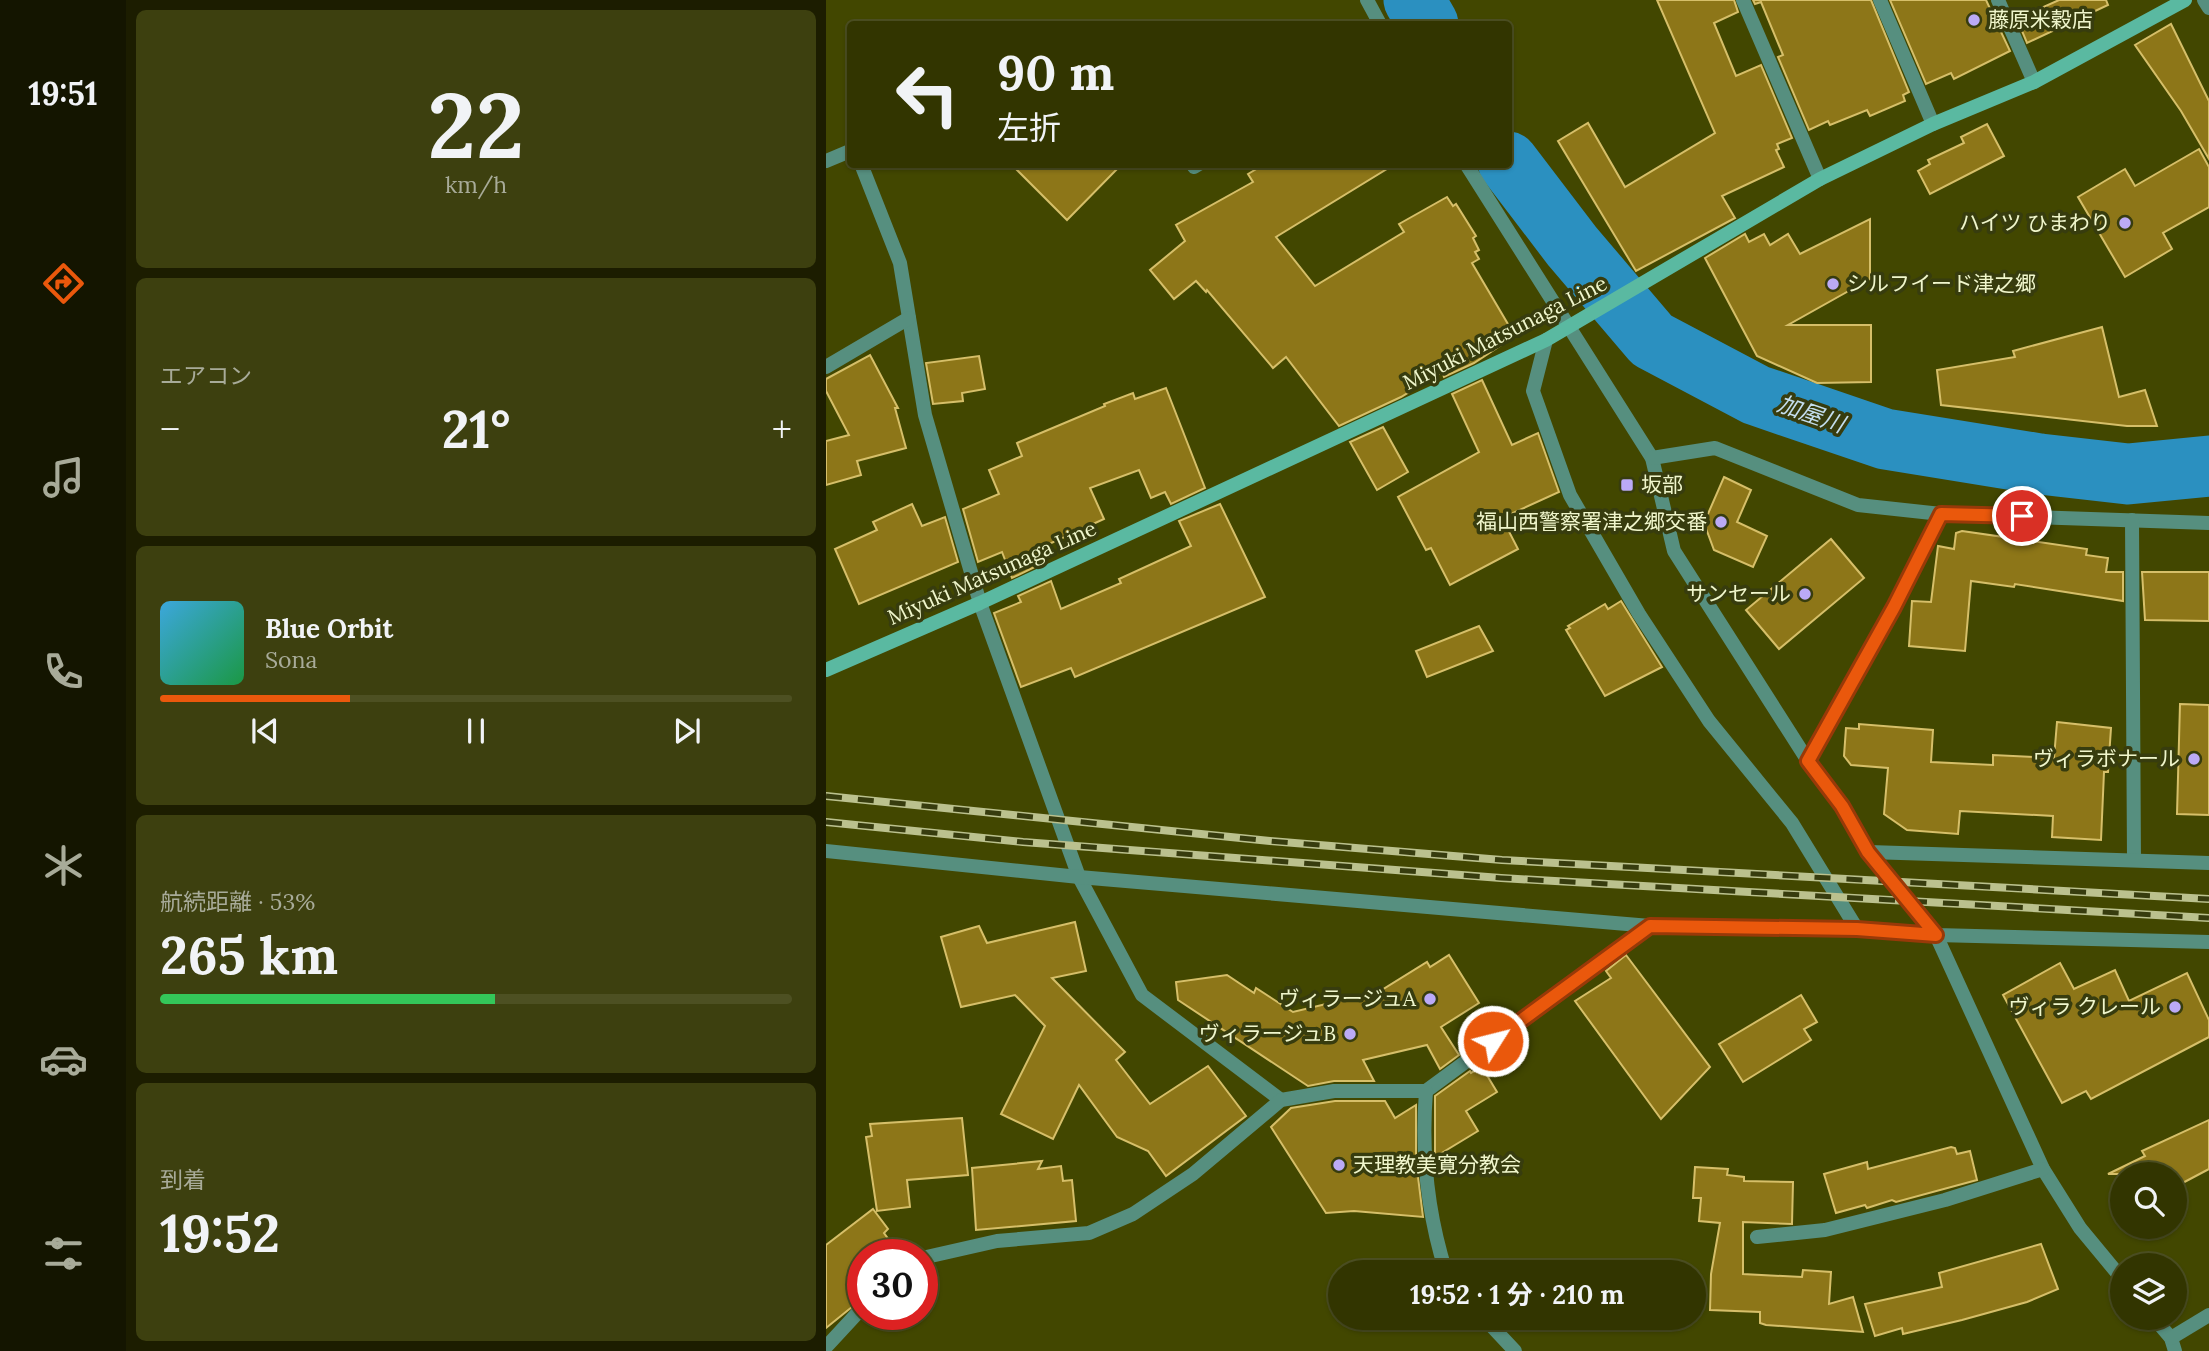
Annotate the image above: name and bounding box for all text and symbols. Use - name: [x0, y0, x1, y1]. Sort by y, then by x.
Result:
- place label: 藤原米穀店: [1988, 6, 2093, 33]
- marker: 藤原米穀店: [1966, 12, 1982, 28]
- text: 90 m: [997, 41, 1114, 103]
- icon: left: [882, 49, 973, 140]
- text: 22: [427, 66, 525, 183]
- text: 19:51: [28, 73, 98, 114]
- text: 左折: [997, 107, 1061, 148]
- text: km/h: [445, 170, 507, 199]
- place label: ハイツ ひまわり: [1959, 209, 2111, 236]
- marker: ハイツ ひまわり: [2117, 215, 2133, 231]
- icon: directions: [39, 259, 88, 308]
- street label: Miyuki Matsunaga Line: [1398, 269, 1611, 396]
- place label: シルフイード津之郷: [1847, 270, 2036, 297]
- marker: シルフイード津之郷: [1825, 276, 1841, 292]
- text: エアコン: [160, 361, 252, 390]
- water label: 加屋川: [1774, 389, 1851, 439]
- text: 21°: [442, 396, 510, 462]
- text: −: [160, 405, 180, 453]
- text: +: [772, 405, 792, 453]
- icon: music: [39, 453, 88, 502]
- place label: 坂部: [1641, 471, 1683, 498]
- marker: 坂部: [1619, 477, 1635, 493]
- pin: [1992, 486, 2052, 546]
- icon: arrive: [2003, 497, 2041, 535]
- place label: 福山西警察署津之郷交番: [1476, 508, 1707, 535]
- street label: Miyuki Matsunaga Line: [883, 514, 1100, 631]
- marker: 福山西警察署津之郷交番: [1713, 514, 1729, 530]
- place label: サンセール: [1686, 580, 1791, 607]
- marker: サンセール: [1797, 586, 1813, 602]
- text: Blue Orbit: [265, 612, 393, 645]
- text: Sona: [265, 645, 317, 674]
- icon: phone: [39, 647, 88, 696]
- icon: previous: [246, 712, 284, 750]
- icon: pause: [457, 712, 495, 750]
- icon: next: [668, 712, 706, 750]
- place label: ヴィラボナール: [2033, 745, 2180, 772]
- marker: ヴィラボナール: [2186, 751, 2202, 767]
- icon: climate: [39, 841, 88, 890]
- text: 航続距離 · 53%: [160, 887, 315, 916]
- text: 265 km: [160, 922, 338, 988]
- place label: ヴィラージュA: [1279, 985, 1417, 1012]
- marker: ヴィラージュA: [1422, 991, 1438, 1007]
- place label: ヴィラ クレール: [2008, 993, 2161, 1020]
- marker: ヴィラ クレール: [2167, 999, 2183, 1015]
- position arrow: [1456, 1004, 1530, 1078]
- place label: ヴィラージュB: [1199, 1020, 1336, 1047]
- marker: ヴィラージュB: [1342, 1026, 1358, 1042]
- icon: car: [39, 1035, 88, 1084]
- place label: 天理教美寛分教会: [1353, 1151, 1521, 1178]
- marker: 天理教美寛分教会: [1331, 1157, 1347, 1173]
- map controls: [2110, 1162, 2187, 1330]
- button: search: [2110, 1162, 2187, 1239]
- text: 到着: [160, 1165, 206, 1194]
- text: 19:52: [160, 1200, 280, 1266]
- icon: filters: [39, 1229, 88, 1278]
- speed limit sign: 30: [847, 1239, 938, 1330]
- button: layers: [2110, 1253, 2187, 1330]
- text: 19:52 · 1 分 · 210 m: [1410, 1278, 1624, 1311]

